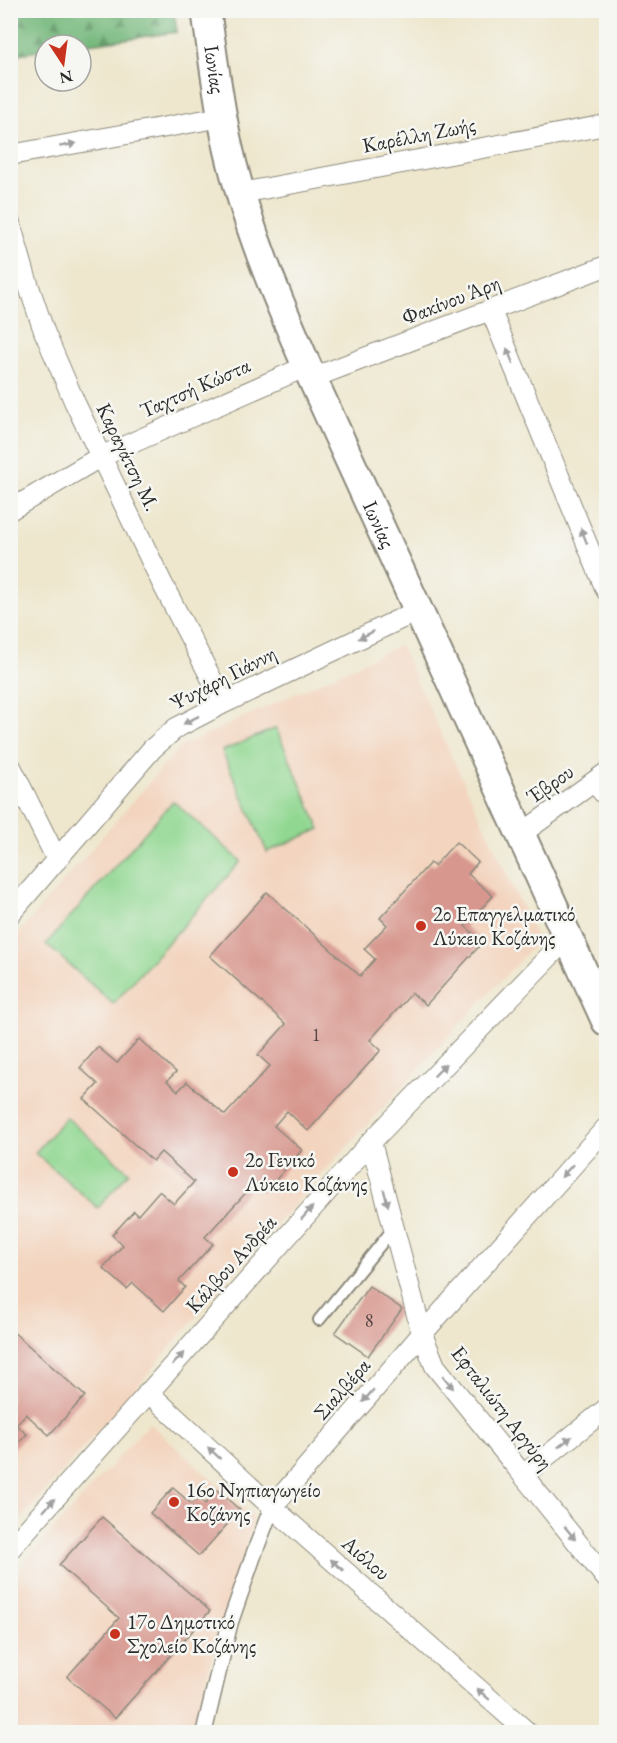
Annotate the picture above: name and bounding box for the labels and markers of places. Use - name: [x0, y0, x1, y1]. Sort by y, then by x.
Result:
- place label: 2ο Επαγγελματικό Λύκειο Κοζάνης: [432, 900, 576, 951]
- marker: 2ο Επαγγελματικό Λύκειο Κοζάνης: [414, 919, 428, 933]
- place label: 2ο Γενικό Λύκειο Κοζάνης: [244, 1146, 368, 1197]
- marker: 2ο Γενικό Λύκειο Κοζάνης: [226, 1165, 240, 1179]
- place label: 16ο Νηπιαγωγείο Κοζάνης: [186, 1476, 321, 1527]
- marker: 16ο Νηπιαγωγείο Κοζάνης: [167, 1495, 181, 1509]
- place label: 17ο Δημοτικό Σχολείο Κοζάνης: [127, 1608, 256, 1659]
- marker: 17ο Δημοτικό Σχολείο Κοζάνης: [108, 1627, 122, 1641]

